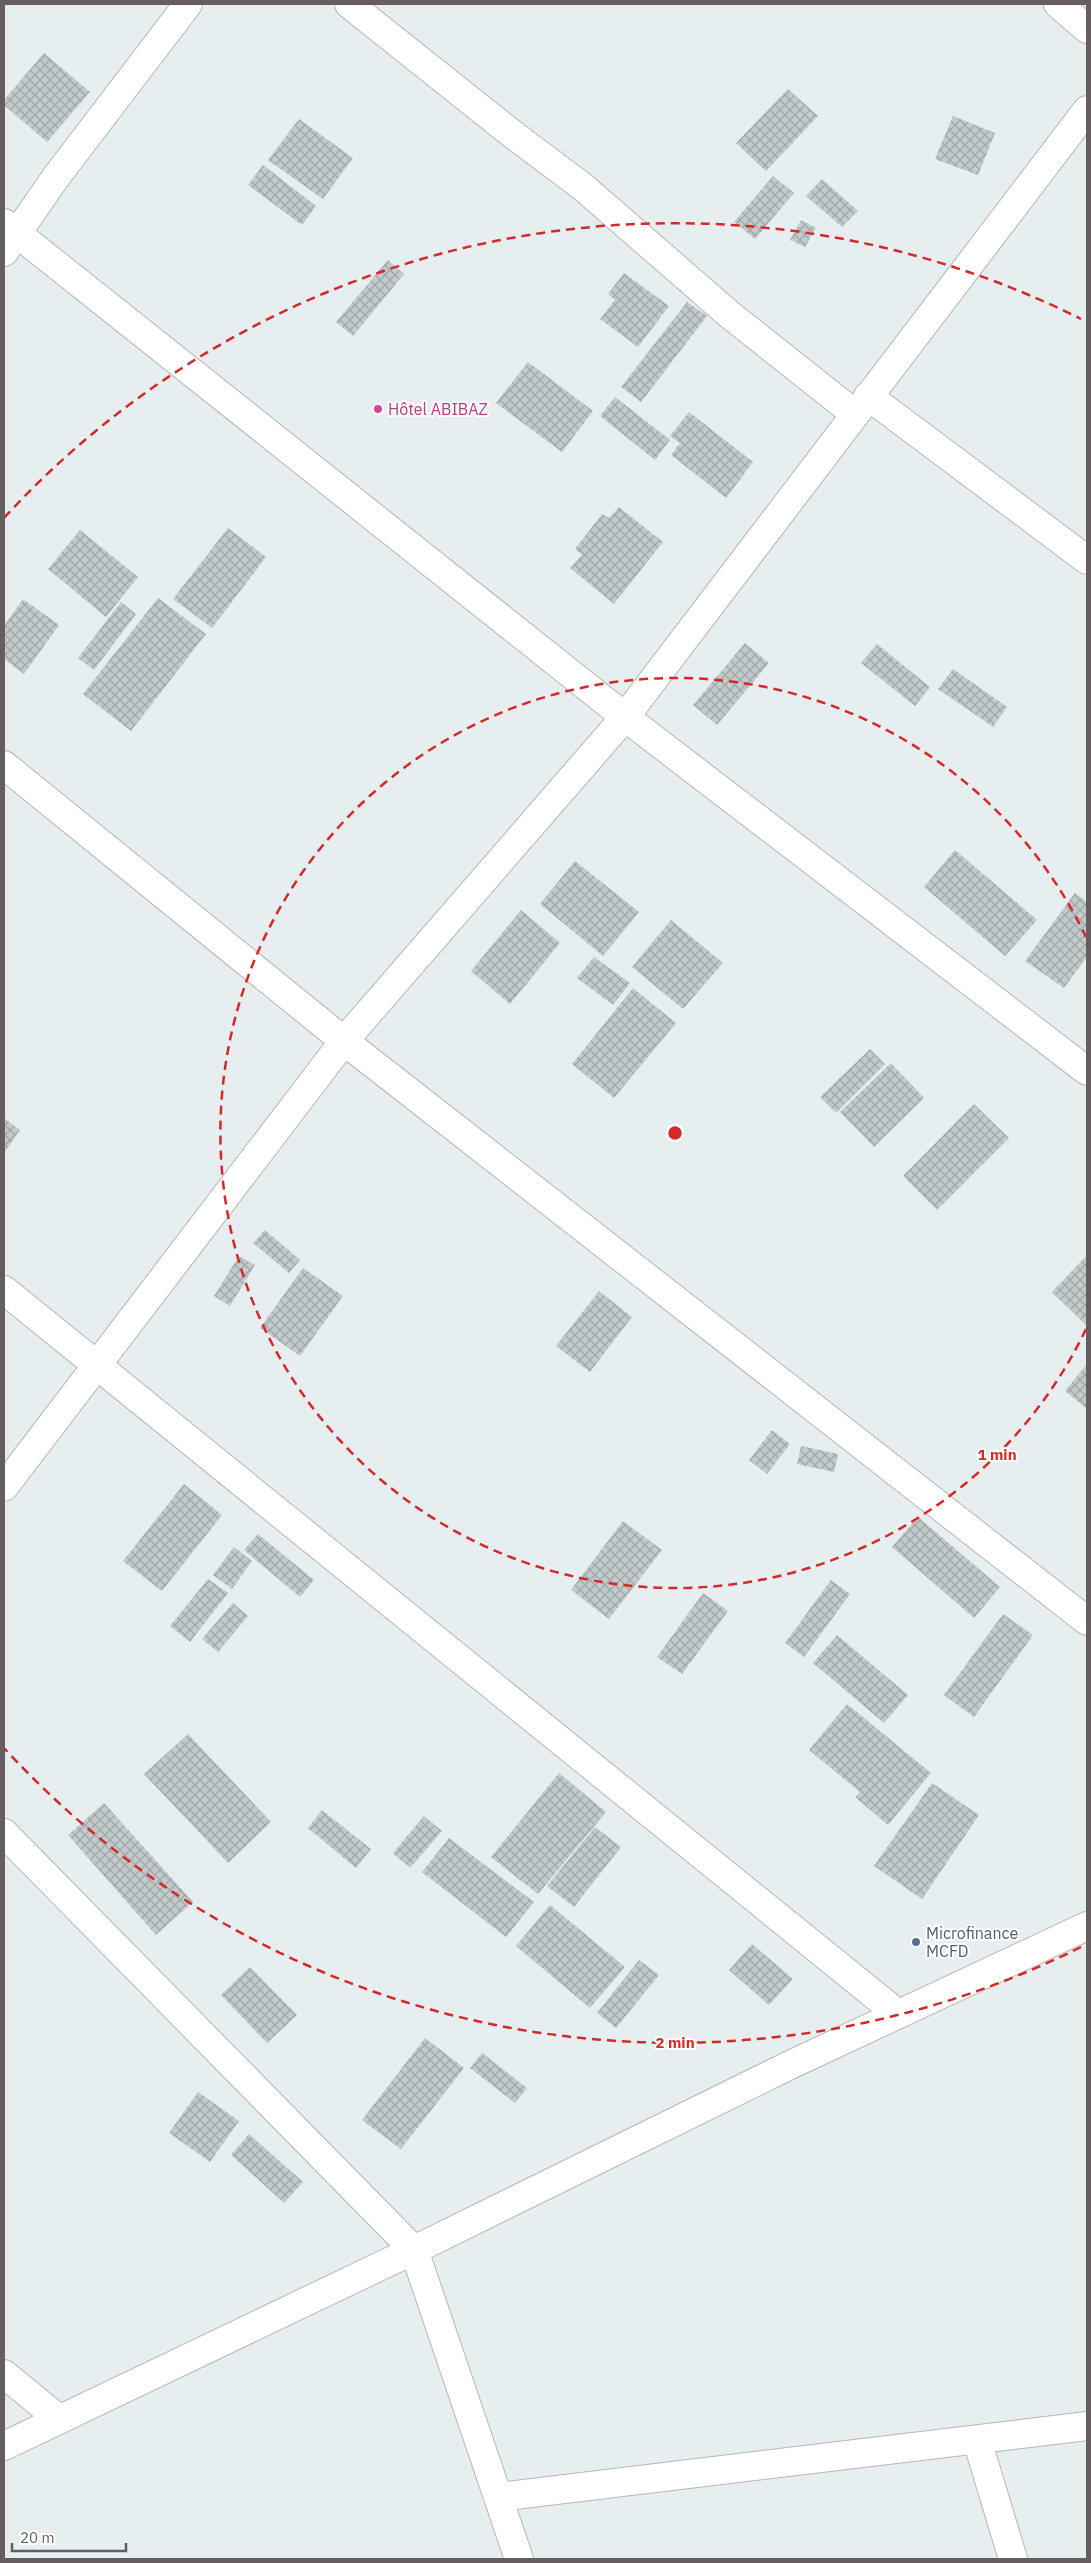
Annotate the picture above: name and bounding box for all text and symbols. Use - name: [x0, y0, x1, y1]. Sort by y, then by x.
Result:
- place label: Hôtel ABIBAZ: [388, 399, 488, 419]
- marker: Hôtel ABIBAZ: [372, 403, 384, 415]
- centre of rings: [666, 1124, 684, 1142]
- text: 1 min: [977, 1445, 1017, 1464]
- place label: Microfinance MCFD: [926, 1923, 1018, 1961]
- marker: Microfinance MCFD: [910, 1936, 922, 1948]
- text: 2 min: [655, 2033, 695, 2052]
- scale bar: [12, 2520, 126, 2552]
- text: 20 m: [20, 2528, 55, 2547]

